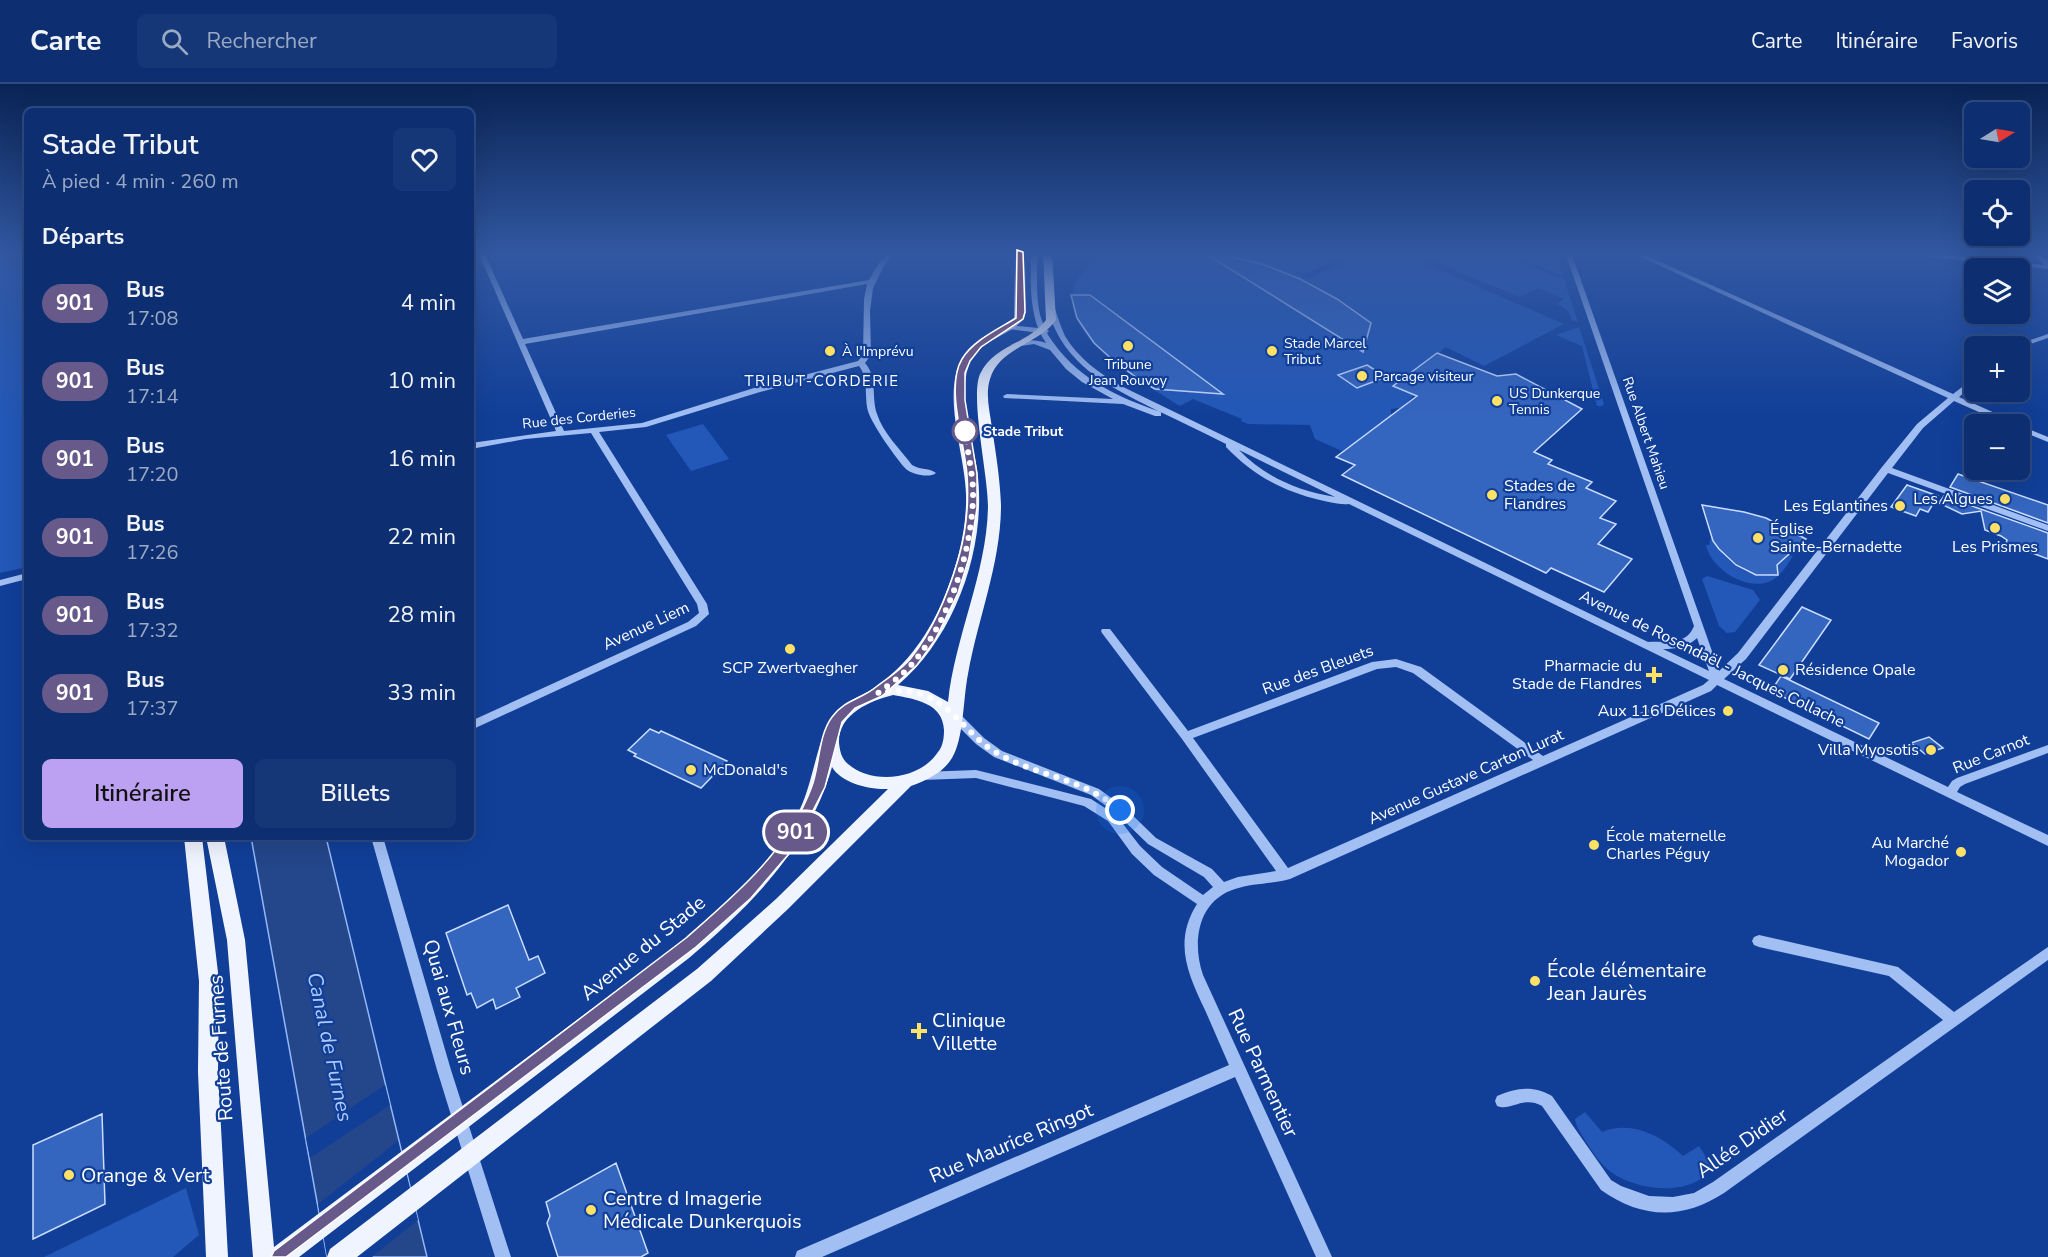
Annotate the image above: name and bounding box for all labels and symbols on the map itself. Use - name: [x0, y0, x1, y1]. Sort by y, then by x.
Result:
- north arrow: [1964, 102, 2030, 168]
- place label: Stade Marcel Tribut: [1284, 334, 1367, 369]
- marker: Tribune Jean Rouvoy: [1121, 339, 1135, 353]
- place label: À l'Imprévu: [842, 342, 914, 361]
- marker: À l'Imprévu: [823, 344, 837, 358]
- marker: Stade Marcel Tribut: [1265, 344, 1279, 358]
- place label: Tribune Jean Rouvoy: [1088, 355, 1168, 390]
- place label: Parcage visiteur: [1374, 367, 1474, 386]
- marker: Parcage visiteur: [1355, 369, 1369, 383]
- district label: TRIBUT-CORDERIE: [745, 371, 899, 391]
- street label: Rue Albert Mahieu: [1618, 374, 1674, 492]
- place label: US Dunkerque Tennis: [1509, 384, 1600, 419]
- marker: US Dunkerque Tennis: [1490, 394, 1504, 408]
- street label: Rue des Corderies: [521, 403, 637, 433]
- marker: Stade Tribut: [952, 418, 978, 444]
- place label: Stade Tribut: [983, 422, 1064, 441]
- place label: Stades de Flandres: [1504, 475, 1575, 515]
- marker: Stades de Flandres: [1485, 488, 1499, 502]
- place label: Les Algues: [1913, 488, 1993, 510]
- marker: Les Algues: [1998, 492, 2012, 506]
- place label: Les Eglantines: [1784, 495, 1888, 517]
- marker: Les Eglantines: [1893, 499, 1907, 513]
- place label: Église Sainte-Bernadette: [1770, 518, 1902, 558]
- marker: Les Prismes: [1988, 521, 2002, 535]
- marker: Église Sainte-Bernadette: [1751, 531, 1765, 545]
- place label: Les Prismes: [1952, 536, 2038, 558]
- street label: Avenue de Rosendaël - Jacques Collache: [1576, 585, 1848, 733]
- street label: Avenue Liem: [599, 596, 693, 656]
- street label: Rue des Bleuets: [1259, 640, 1377, 700]
- marker: SCP Zwertvaegher: [783, 642, 797, 656]
- place label: Pharmacie du Stade de Flandres: [1512, 655, 1642, 695]
- place label: SCP Zwertvaegher: [722, 657, 858, 679]
- place label: Résidence Opale: [1795, 659, 1916, 681]
- marker: Résidence Opale: [1776, 663, 1790, 677]
- marker: Pharmacie du Stade de Flandres: [1647, 668, 1661, 682]
- place label: Aux 116 Délices: [1598, 700, 1716, 722]
- marker: Aux 116 Délices: [1721, 704, 1735, 718]
- street label: Avenue Gustave Carton Lurat: [1365, 724, 1567, 830]
- street label: Rue Carnot: [1950, 729, 2033, 779]
- place label: Villa Myosotis: [1817, 739, 1919, 761]
- marker: Villa Myosotis: [1924, 743, 1938, 757]
- place label: McDonald's: [703, 759, 788, 781]
- marker: McDonald's: [684, 763, 698, 777]
- your location: [1105, 795, 1135, 825]
- line badge: 901: [762, 812, 830, 852]
- place label: École maternelle Charles Péguy: [1606, 825, 1726, 865]
- place label: Au Marché Mogador: [1871, 832, 1949, 872]
- marker: École maternelle Charles Péguy: [1587, 838, 1601, 852]
- marker: Au Marché Mogador: [1954, 845, 1968, 859]
- street label: Avenue du Stade: [575, 889, 711, 1007]
- street label: Quai aux Fleurs: [417, 936, 481, 1078]
- place label: École élémentaire Jean Jaurès: [1546, 957, 1707, 1007]
- water label: Canal de Furnes: [300, 970, 360, 1124]
- street label: Route de Furnes: [202, 974, 240, 1122]
- marker: École élémentaire Jean Jaurès: [1528, 974, 1542, 988]
- street label: Rue Parmentier: [1221, 1004, 1305, 1142]
- place label: Clinique Villette: [931, 1007, 1006, 1057]
- marker: Clinique Villette: [910, 1022, 928, 1040]
- street label: Rue Maurice Ringot: [925, 1096, 1098, 1190]
- street label: Allée Didier: [1691, 1101, 1793, 1185]
- place label: Orange & Vert: [81, 1162, 211, 1189]
- marker: Orange & Vert: [62, 1168, 76, 1182]
- place label: Centre d Imagerie Médicale Dunkerquois: [603, 1185, 802, 1235]
- marker: Centre d Imagerie Médicale Dunkerquois: [584, 1203, 598, 1217]

